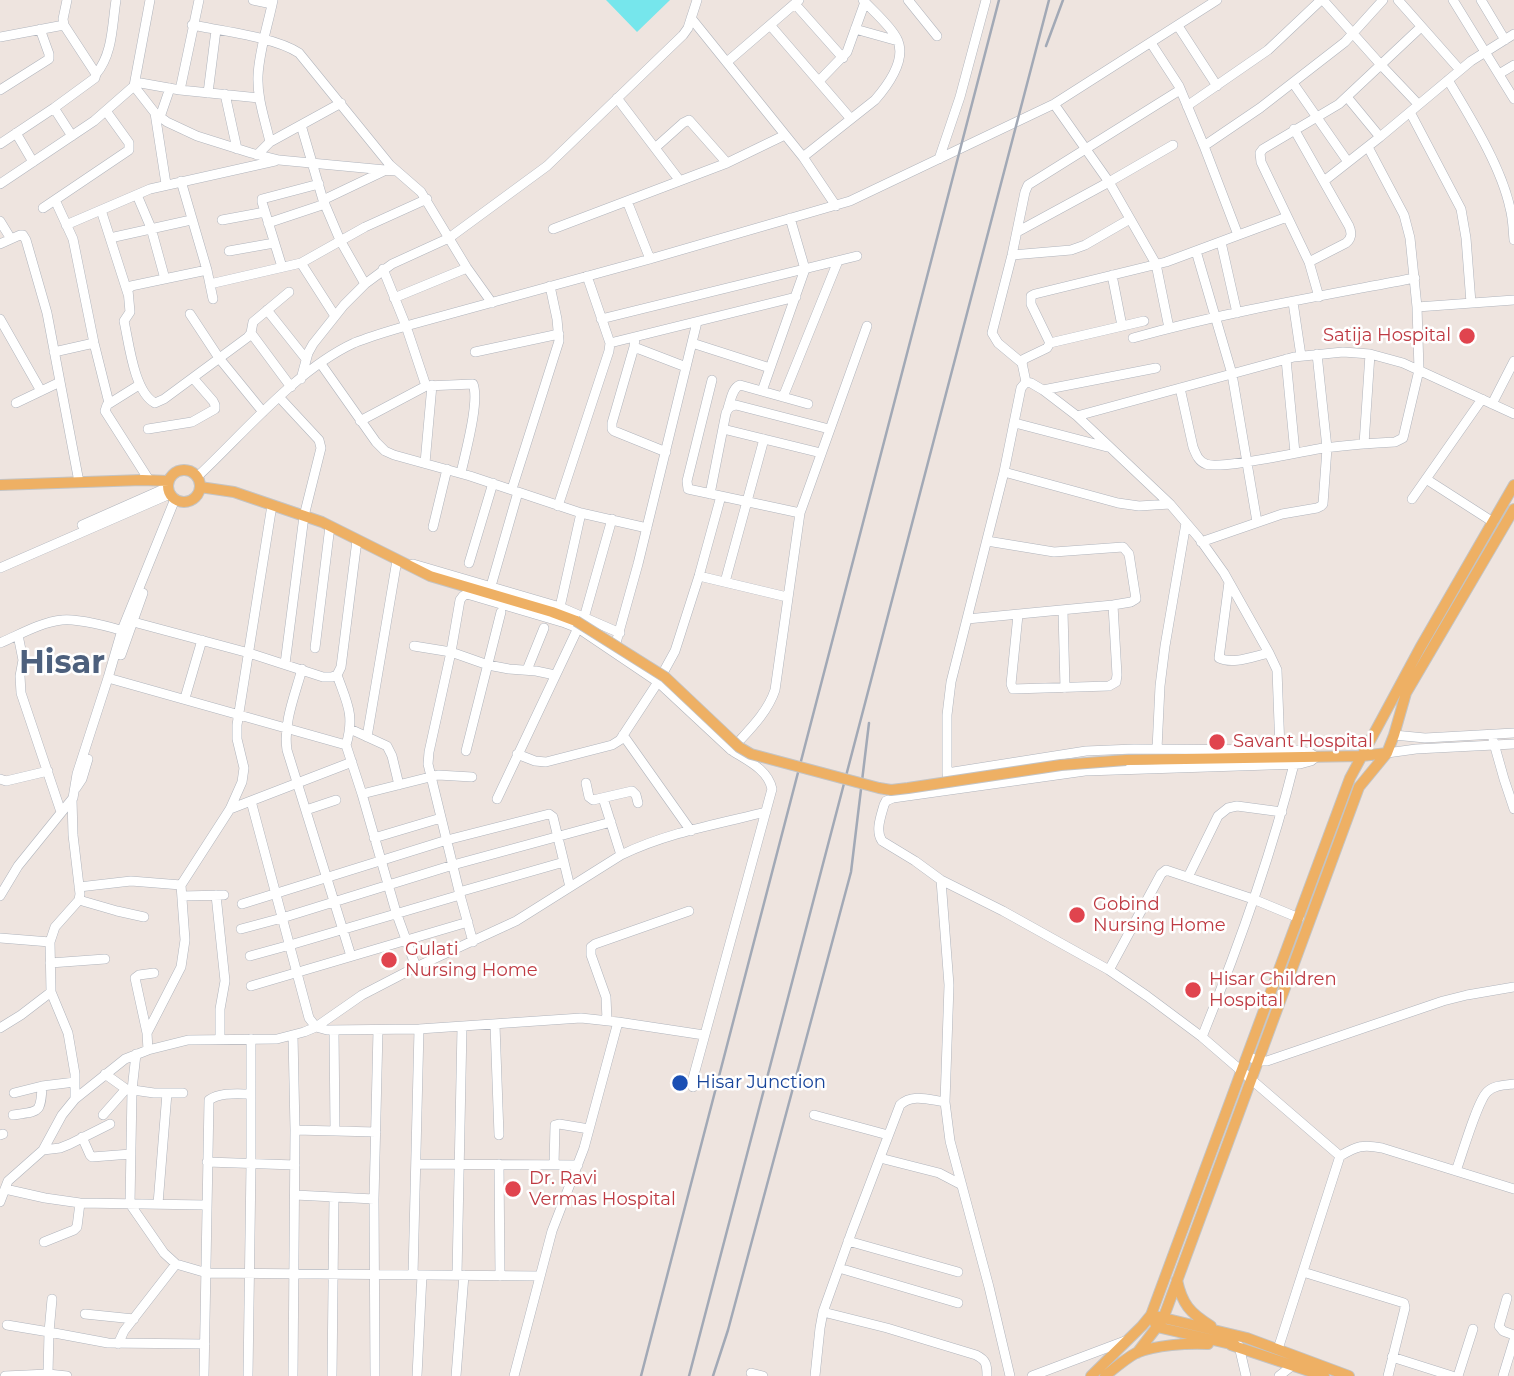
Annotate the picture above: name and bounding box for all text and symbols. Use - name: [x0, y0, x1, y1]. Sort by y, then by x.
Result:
- place label: Satija Hospital: [1323, 325, 1451, 347]
- marker: Satija Hospital: [1457, 326, 1477, 346]
- district label: Hisar: [19, 645, 105, 683]
- place label: Savant Hospital: [1233, 731, 1373, 753]
- marker: Savant Hospital: [1207, 732, 1227, 752]
- place label: Gobind Nursing Home: [1093, 894, 1226, 936]
- marker: Gobind Nursing Home: [1067, 905, 1087, 925]
- place label: Gulati Nursing Home: [405, 939, 538, 982]
- marker: Gulati Nursing Home: [379, 950, 399, 970]
- place label: Hisar Children Hospital: [1209, 969, 1337, 1012]
- marker: Hisar Children Hospital: [1183, 980, 1203, 1000]
- place label: Hisar Junction: [696, 1072, 826, 1094]
- marker: Hisar Junction: [670, 1073, 690, 1093]
- place label: Dr. Ravi Vermas Hospital: [529, 1168, 676, 1210]
- marker: Dr. Ravi Vermas Hospital: [503, 1179, 523, 1199]

